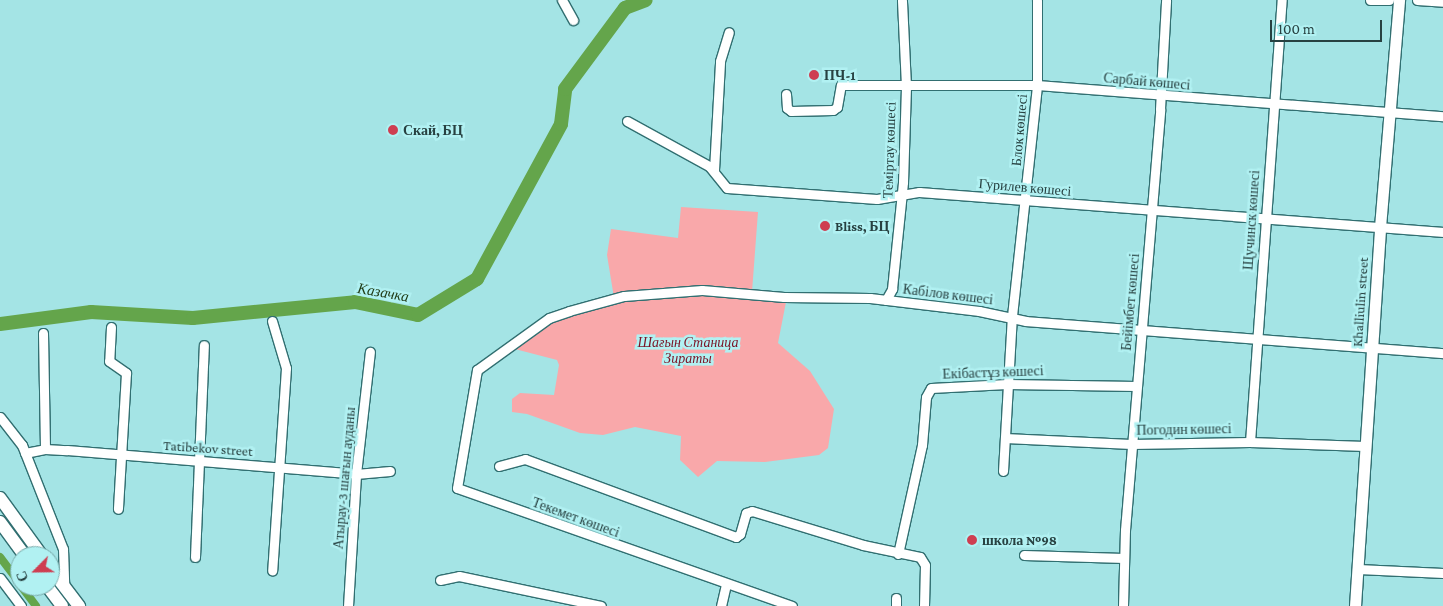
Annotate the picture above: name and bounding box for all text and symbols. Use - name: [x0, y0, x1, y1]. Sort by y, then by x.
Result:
- scale bar: [1273, 10, 1386, 42]
- text: 100 m: [1278, 21, 1315, 37]
- place label: ПЧ-1: [824, 67, 856, 83]
- marker: ПЧ-1: [808, 69, 820, 81]
- street label: Сарбай көшесі: [1103, 69, 1191, 93]
- street label: Блок көшесі: [1007, 93, 1031, 167]
- street label: Теміртау көшесі: [879, 102, 899, 198]
- place label: Скай, БЦ: [403, 122, 463, 138]
- marker: Скай, БЦ: [387, 124, 399, 136]
- street label: Щучинск көшесі: [1239, 169, 1263, 271]
- street label: Гурилев көшесі: [978, 175, 1072, 199]
- place label: Bliss, БЦ: [835, 218, 889, 234]
- marker: Bliss, БЦ: [819, 220, 831, 232]
- street label: Бейімбет көшесі: [1117, 253, 1143, 351]
- street label: Khalliulin street: [1348, 257, 1372, 347]
- water label: Казачка: [356, 280, 410, 306]
- street label: Кабілов көшесі: [902, 280, 994, 308]
- park label: Шағын Станица Зираты: [637, 334, 739, 367]
- street label: Екібастұз көшесі: [942, 362, 1044, 382]
- street label: Атырау-3 шағын ауданы: [329, 406, 359, 550]
- street label: Погодин көшесі: [1136, 420, 1232, 438]
- street label: Tatibekov street: [163, 436, 253, 460]
- street label: Текемет көшесі: [530, 493, 622, 541]
- place label: школа №98: [982, 532, 1057, 548]
- marker: школа №98: [966, 534, 978, 546]
- north arrow: [10, 546, 60, 596]
- text: С: [13, 569, 31, 584]

